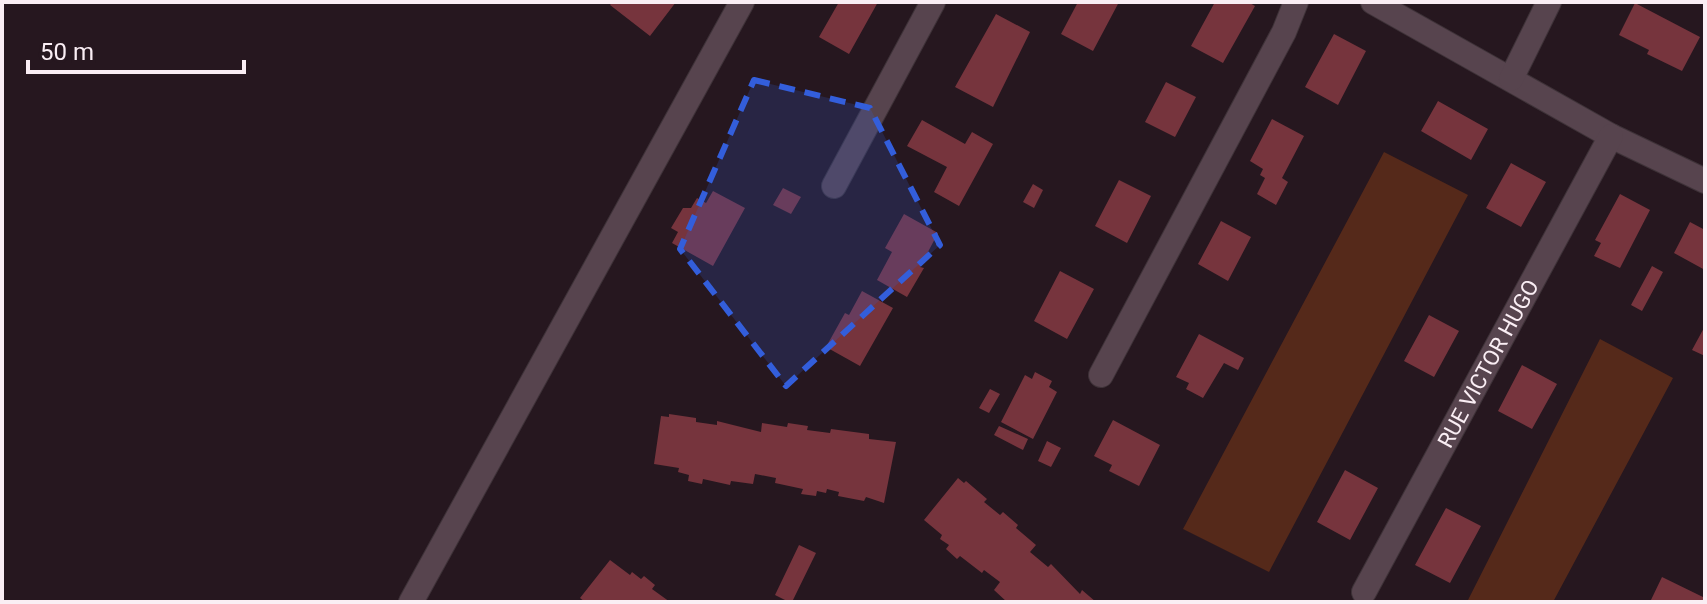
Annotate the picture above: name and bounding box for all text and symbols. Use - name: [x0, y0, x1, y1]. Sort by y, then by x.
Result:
- scale bar: [28, 24, 244, 74]
- text: 50 m: [40, 38, 94, 66]
- street label: RUE VICTOR HUGO: [1432, 275, 1543, 452]

